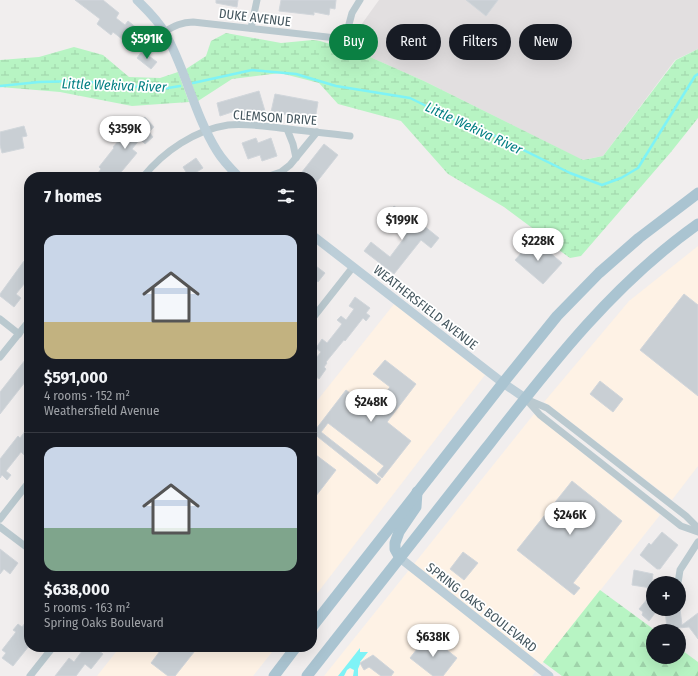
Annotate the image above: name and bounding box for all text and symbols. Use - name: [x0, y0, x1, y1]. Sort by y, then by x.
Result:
- street label: DUKE AVENUE: [218, 6, 292, 29]
- chip: Buy: [329, 24, 378, 60]
- chip: Rent: [386, 24, 441, 60]
- chip: Filters: [449, 24, 511, 60]
- chip: New: [519, 24, 572, 60]
- pin: $591K: [119, 26, 175, 60]
- text: $591K: [131, 31, 163, 46]
- water label: Little Wekiva River: [61, 75, 168, 96]
- water label: Little Wekiva River: [423, 99, 526, 159]
- street label: CLEMSON DRIVE: [233, 107, 317, 128]
- pin: $359K: [97, 116, 153, 150]
- text: $359K: [108, 121, 142, 136]
- icon: filters: [275, 185, 297, 207]
- text: 7 homes: [44, 186, 102, 207]
- pin: $199K: [374, 207, 430, 241]
- text: $199K: [386, 212, 418, 227]
- pin: $228K: [510, 228, 566, 262]
- text: $228K: [522, 233, 554, 248]
- icon: home: [135, 261, 207, 333]
- street label: WEATHERSFIELD AVENUE: [371, 262, 481, 353]
- text: $591,000: [44, 367, 108, 388]
- text: 4 rooms · 152 m²: [44, 388, 130, 403]
- pin: $248K: [343, 389, 399, 423]
- text: $248K: [354, 394, 388, 409]
- text: Weathersfield Avenue: [44, 403, 159, 418]
- icon: home: [135, 473, 207, 545]
- pin: $246K: [542, 502, 598, 536]
- text: $246K: [553, 507, 587, 522]
- street label: SPRING OAKS BOULEVARD: [424, 560, 540, 655]
- map controls: [646, 576, 686, 664]
- button: +: [646, 576, 686, 616]
- text: $638,000: [44, 579, 110, 600]
- text: 5 rooms · 163 m²: [44, 600, 130, 615]
- text: Spring Oaks Boulevard: [44, 615, 164, 630]
- pin: $638K: [405, 624, 461, 658]
- button: −: [646, 624, 686, 664]
- text: $638K: [416, 629, 450, 644]

